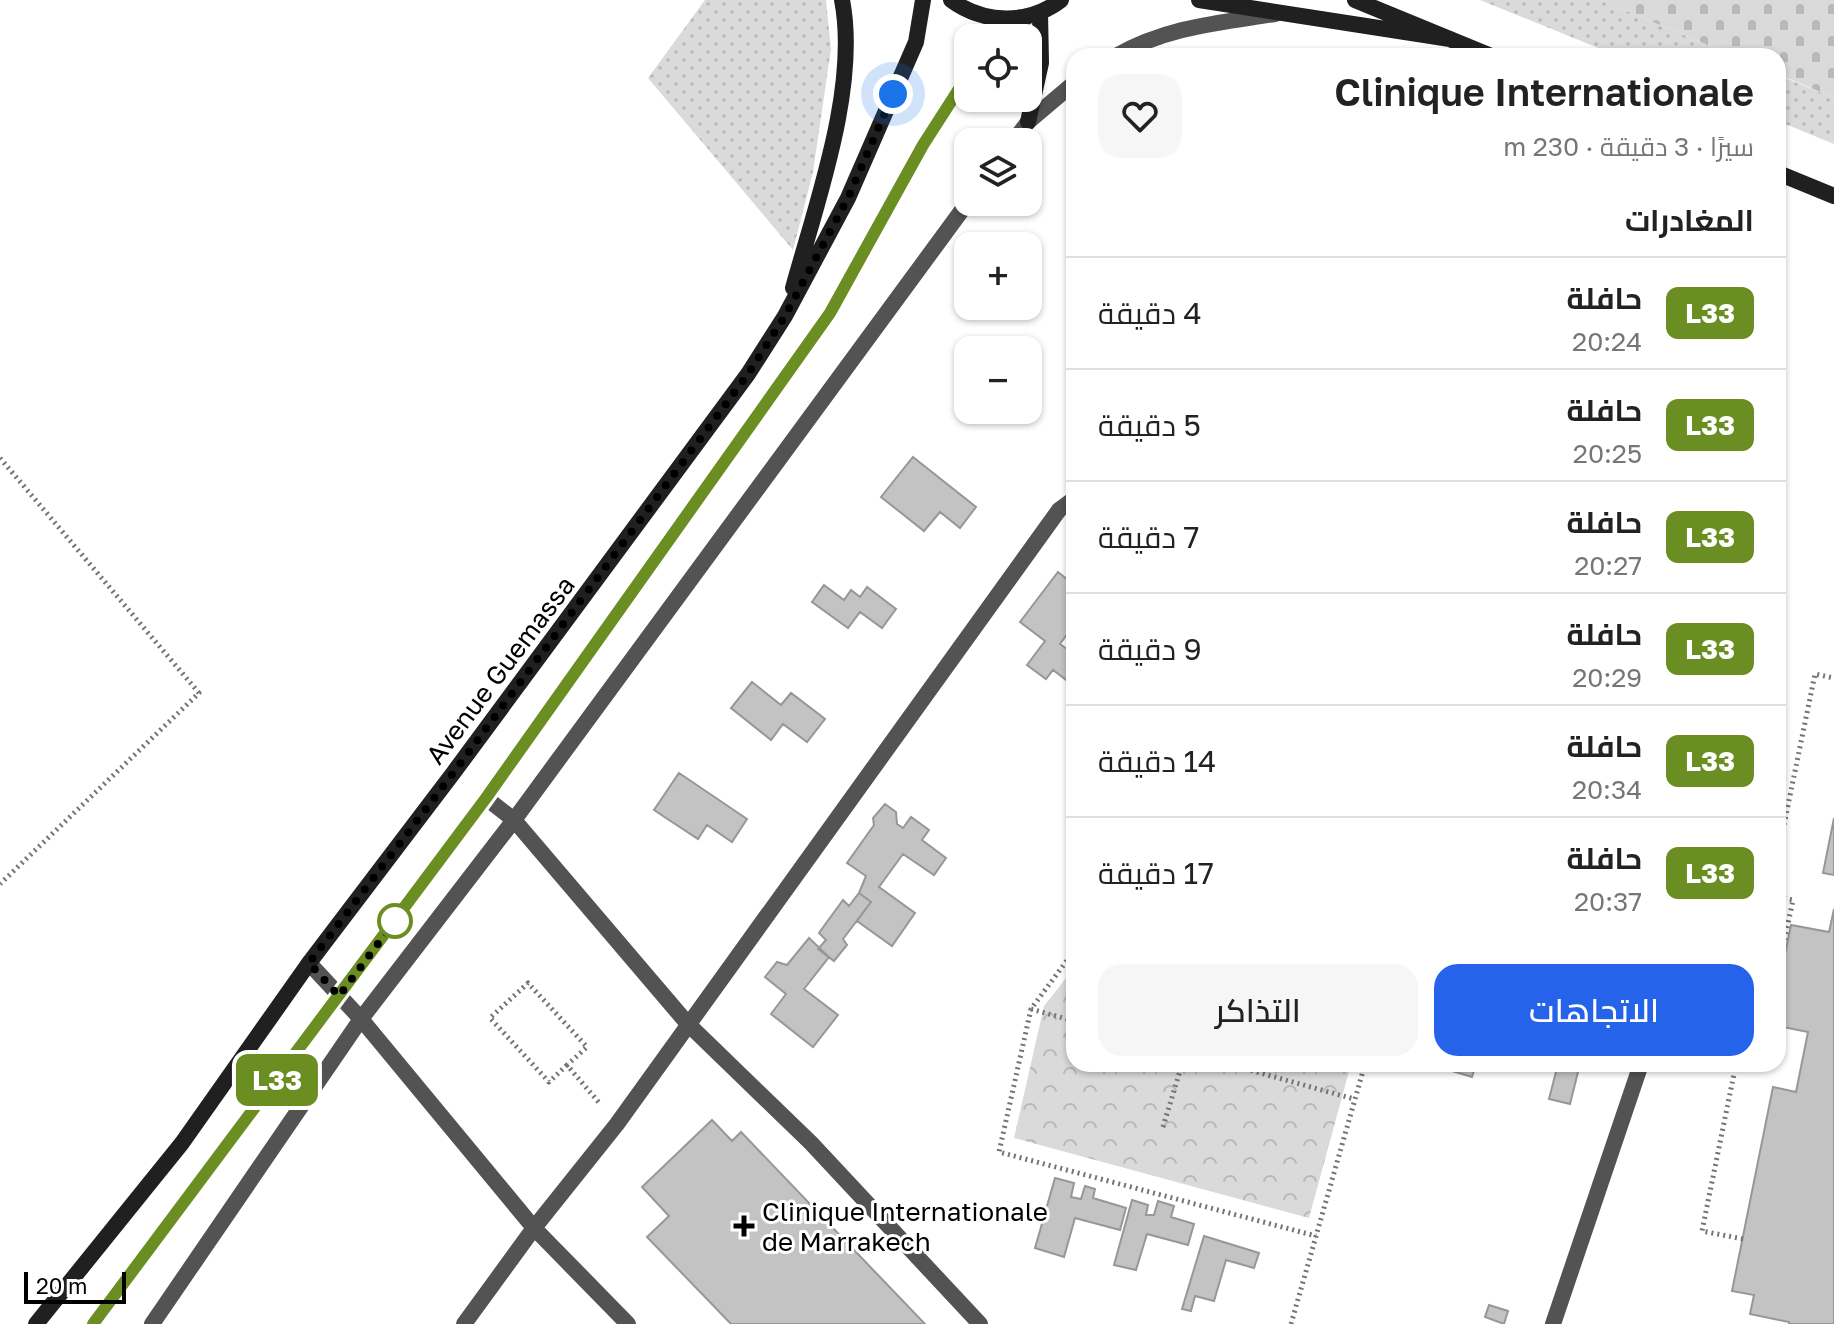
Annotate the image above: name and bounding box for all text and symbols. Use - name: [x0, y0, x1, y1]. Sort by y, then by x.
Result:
- map controls: [954, 24, 1042, 424]
- button: locate: [954, 24, 1042, 112]
- text: Clinique Internationale: [1334, 69, 1754, 114]
- your location: [873, 74, 913, 114]
- button: heart: [1098, 74, 1182, 158]
- button: layers: [954, 128, 1042, 216]
- text: سيرًا · 3 دقيقة · 230 m: [1503, 131, 1754, 162]
- text: المغادرات: [1625, 202, 1754, 238]
- button: +: [954, 232, 1042, 320]
- text: حافلة: [1567, 280, 1642, 316]
- text: 4 دقيقة: [1098, 295, 1202, 331]
- text: L33: [1685, 296, 1735, 329]
- text: 20:24: [1572, 326, 1642, 357]
- button: −: [954, 336, 1042, 424]
- text: حافلة: [1567, 392, 1642, 428]
- text: 5 دقيقة: [1098, 407, 1201, 443]
- text: L33: [1685, 408, 1735, 441]
- text: 20:25: [1573, 438, 1642, 469]
- text: حافلة: [1567, 504, 1642, 540]
- text: 7 دقيقة: [1098, 519, 1199, 555]
- text: L33: [1685, 520, 1735, 553]
- text: 20:27: [1574, 550, 1642, 581]
- street label: Avenue Guemassa: [419, 570, 581, 770]
- text: حافلة: [1567, 616, 1642, 652]
- text: 9 دقيقة: [1098, 631, 1202, 667]
- text: L33: [1685, 632, 1735, 665]
- text: 20:29: [1572, 662, 1642, 693]
- text: حافلة: [1567, 728, 1642, 764]
- text: 14 دقيقة: [1098, 743, 1216, 779]
- text: L33: [1685, 744, 1735, 777]
- text: 20:34: [1572, 774, 1642, 805]
- text: حافلة: [1567, 840, 1642, 876]
- text: 17 دقيقة: [1098, 855, 1214, 891]
- text: L33: [1685, 856, 1735, 889]
- text: 20:37: [1574, 886, 1642, 917]
- unlabelled marker: [378, 904, 412, 938]
- button: التذاكر: [1098, 964, 1418, 1056]
- button: الاتجاهات: [1434, 964, 1754, 1056]
- line badge: L33: [231, 1054, 323, 1106]
- text: L33: [252, 1063, 302, 1096]
- place label: Clinique Internationale de Marrakech: [762, 1196, 1048, 1257]
- marker: Clinique Internationale de Marrakech: [733, 1215, 755, 1237]
- scale bar: [24, 1268, 126, 1304]
- text: 20 m: [36, 1272, 87, 1299]

